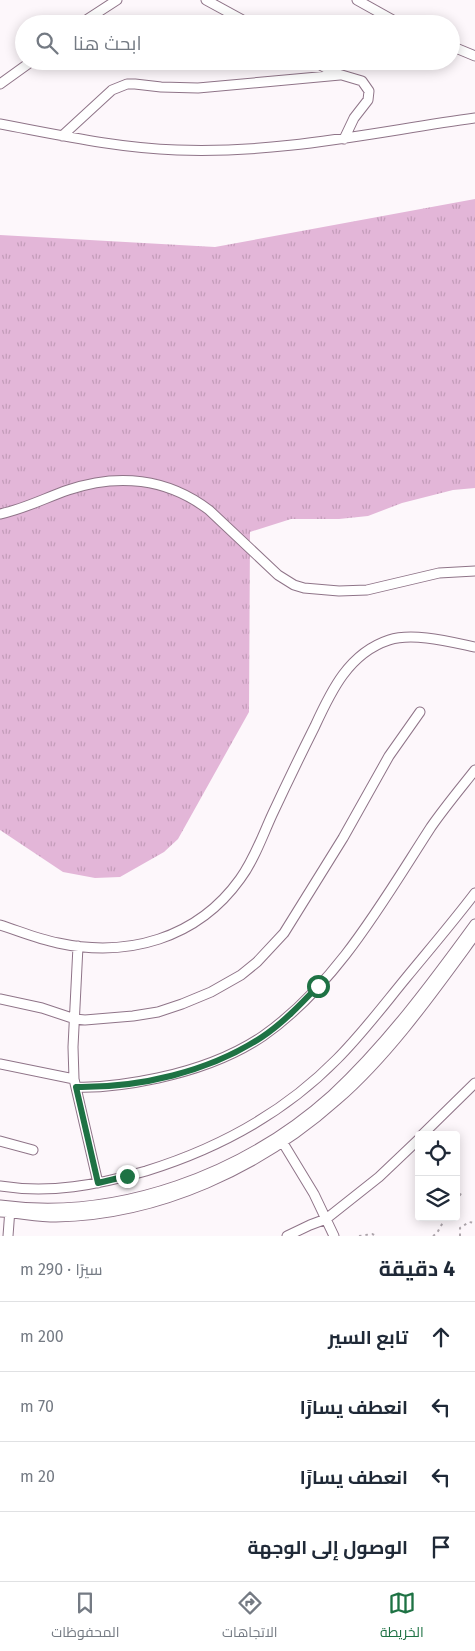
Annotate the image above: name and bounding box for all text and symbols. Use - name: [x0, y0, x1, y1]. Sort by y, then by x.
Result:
- search box: [15, 15, 460, 70]
- icon: search: [33, 29, 61, 57]
- text: ابحث هنا: [73, 32, 142, 55]
- route start: [307, 975, 330, 998]
- map controls: [415, 1131, 460, 1221]
- button: locate: [415, 1131, 460, 1176]
- route end: [116, 1165, 139, 1188]
- button: layers: [415, 1176, 460, 1221]
- text: 4 دقيقة: [379, 1256, 455, 1282]
- text: سيرًا · 290 m: [20, 1260, 102, 1279]
- icon: ahead: [427, 1323, 455, 1351]
- text: تابع السير: [328, 1326, 408, 1349]
- text: 200 m: [20, 1327, 64, 1346]
- icon: left: [427, 1393, 455, 1421]
- text: انعطف يسارًا: [300, 1396, 408, 1419]
- text: 70 m: [20, 1397, 54, 1416]
- icon: left: [427, 1463, 455, 1491]
- text: انعطف يسارًا: [300, 1466, 408, 1489]
- text: 20 m: [20, 1467, 55, 1486]
- icon: arrive: [427, 1533, 455, 1561]
- text: الوصول إلى الوجهة: [248, 1536, 408, 1559]
- tab: المحفوظات: [51, 1589, 119, 1645]
- tab: الاتجاهات: [222, 1589, 277, 1645]
- tab: الخريطة: [380, 1589, 424, 1645]

